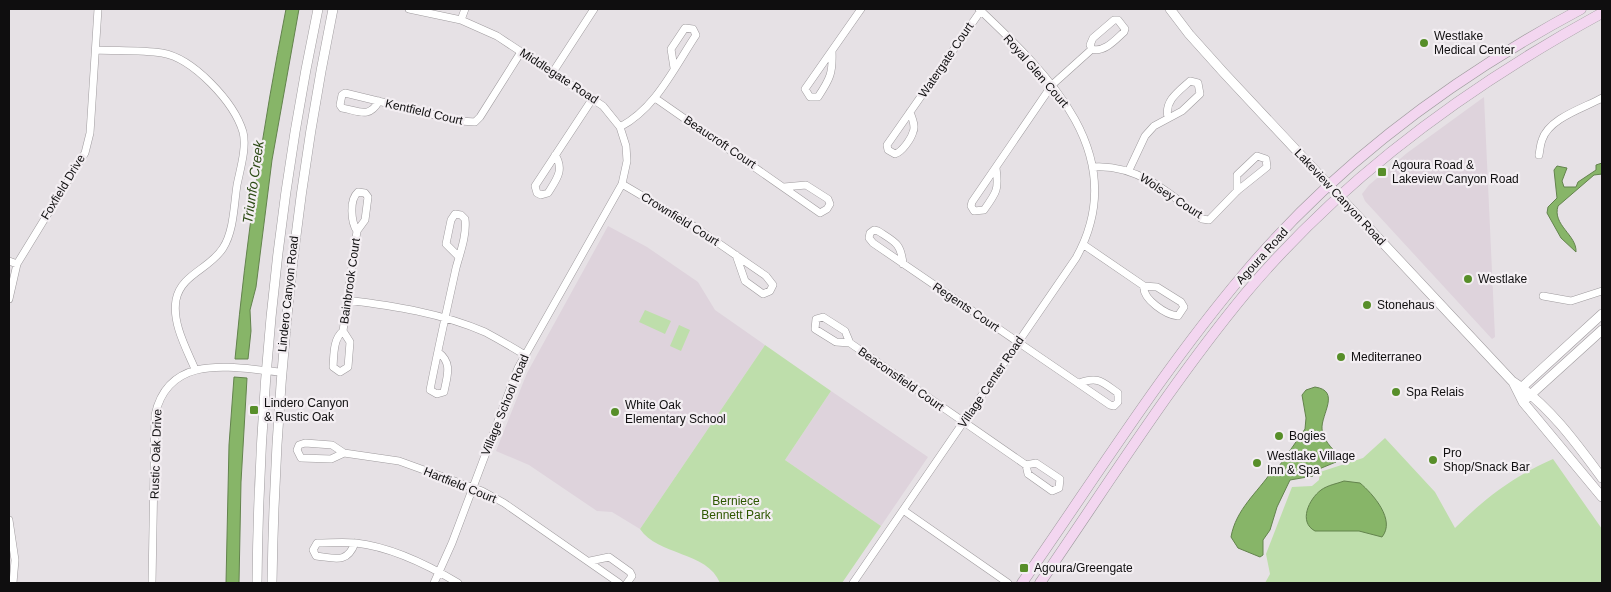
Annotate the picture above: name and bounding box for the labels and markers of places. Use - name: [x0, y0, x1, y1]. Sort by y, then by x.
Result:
- place label: Westlake Medical Center: [1434, 29, 1515, 57]
- marker: Westlake Medical Center: [1418, 37, 1430, 49]
- place label: Agoura Road & Lakeview Canyon Road: [1392, 158, 1519, 186]
- marker: Agoura Road & Lakeview Canyon Road: [1376, 166, 1388, 178]
- place label: Westlake: [1478, 272, 1527, 286]
- marker: Westlake: [1462, 273, 1474, 285]
- place label: Stonehaus: [1377, 298, 1434, 312]
- marker: Stonehaus: [1361, 299, 1373, 311]
- place label: Mediterraneo: [1351, 350, 1422, 364]
- marker: Mediterraneo: [1335, 351, 1347, 363]
- place label: Spa Relais: [1406, 385, 1464, 399]
- marker: Spa Relais: [1390, 386, 1402, 398]
- place label: Lindero Canyon & Rustic Oak: [264, 396, 349, 424]
- place label: White Oak Elementary School: [625, 398, 726, 426]
- marker: Lindero Canyon & Rustic Oak: [248, 404, 260, 416]
- marker: White Oak Elementary School: [609, 406, 621, 418]
- place label: Bogies: [1289, 429, 1326, 443]
- marker: Bogies: [1273, 430, 1285, 442]
- place label: Pro Shop/Snack Bar: [1443, 446, 1530, 474]
- place label: Westlake Village Inn & Spa: [1267, 449, 1356, 477]
- marker: Pro Shop/Snack Bar: [1427, 454, 1439, 466]
- marker: Westlake Village Inn & Spa: [1251, 457, 1263, 469]
- place label: Agoura/Greengate: [1034, 561, 1133, 575]
- marker: Agoura/Greengate: [1018, 562, 1030, 574]

